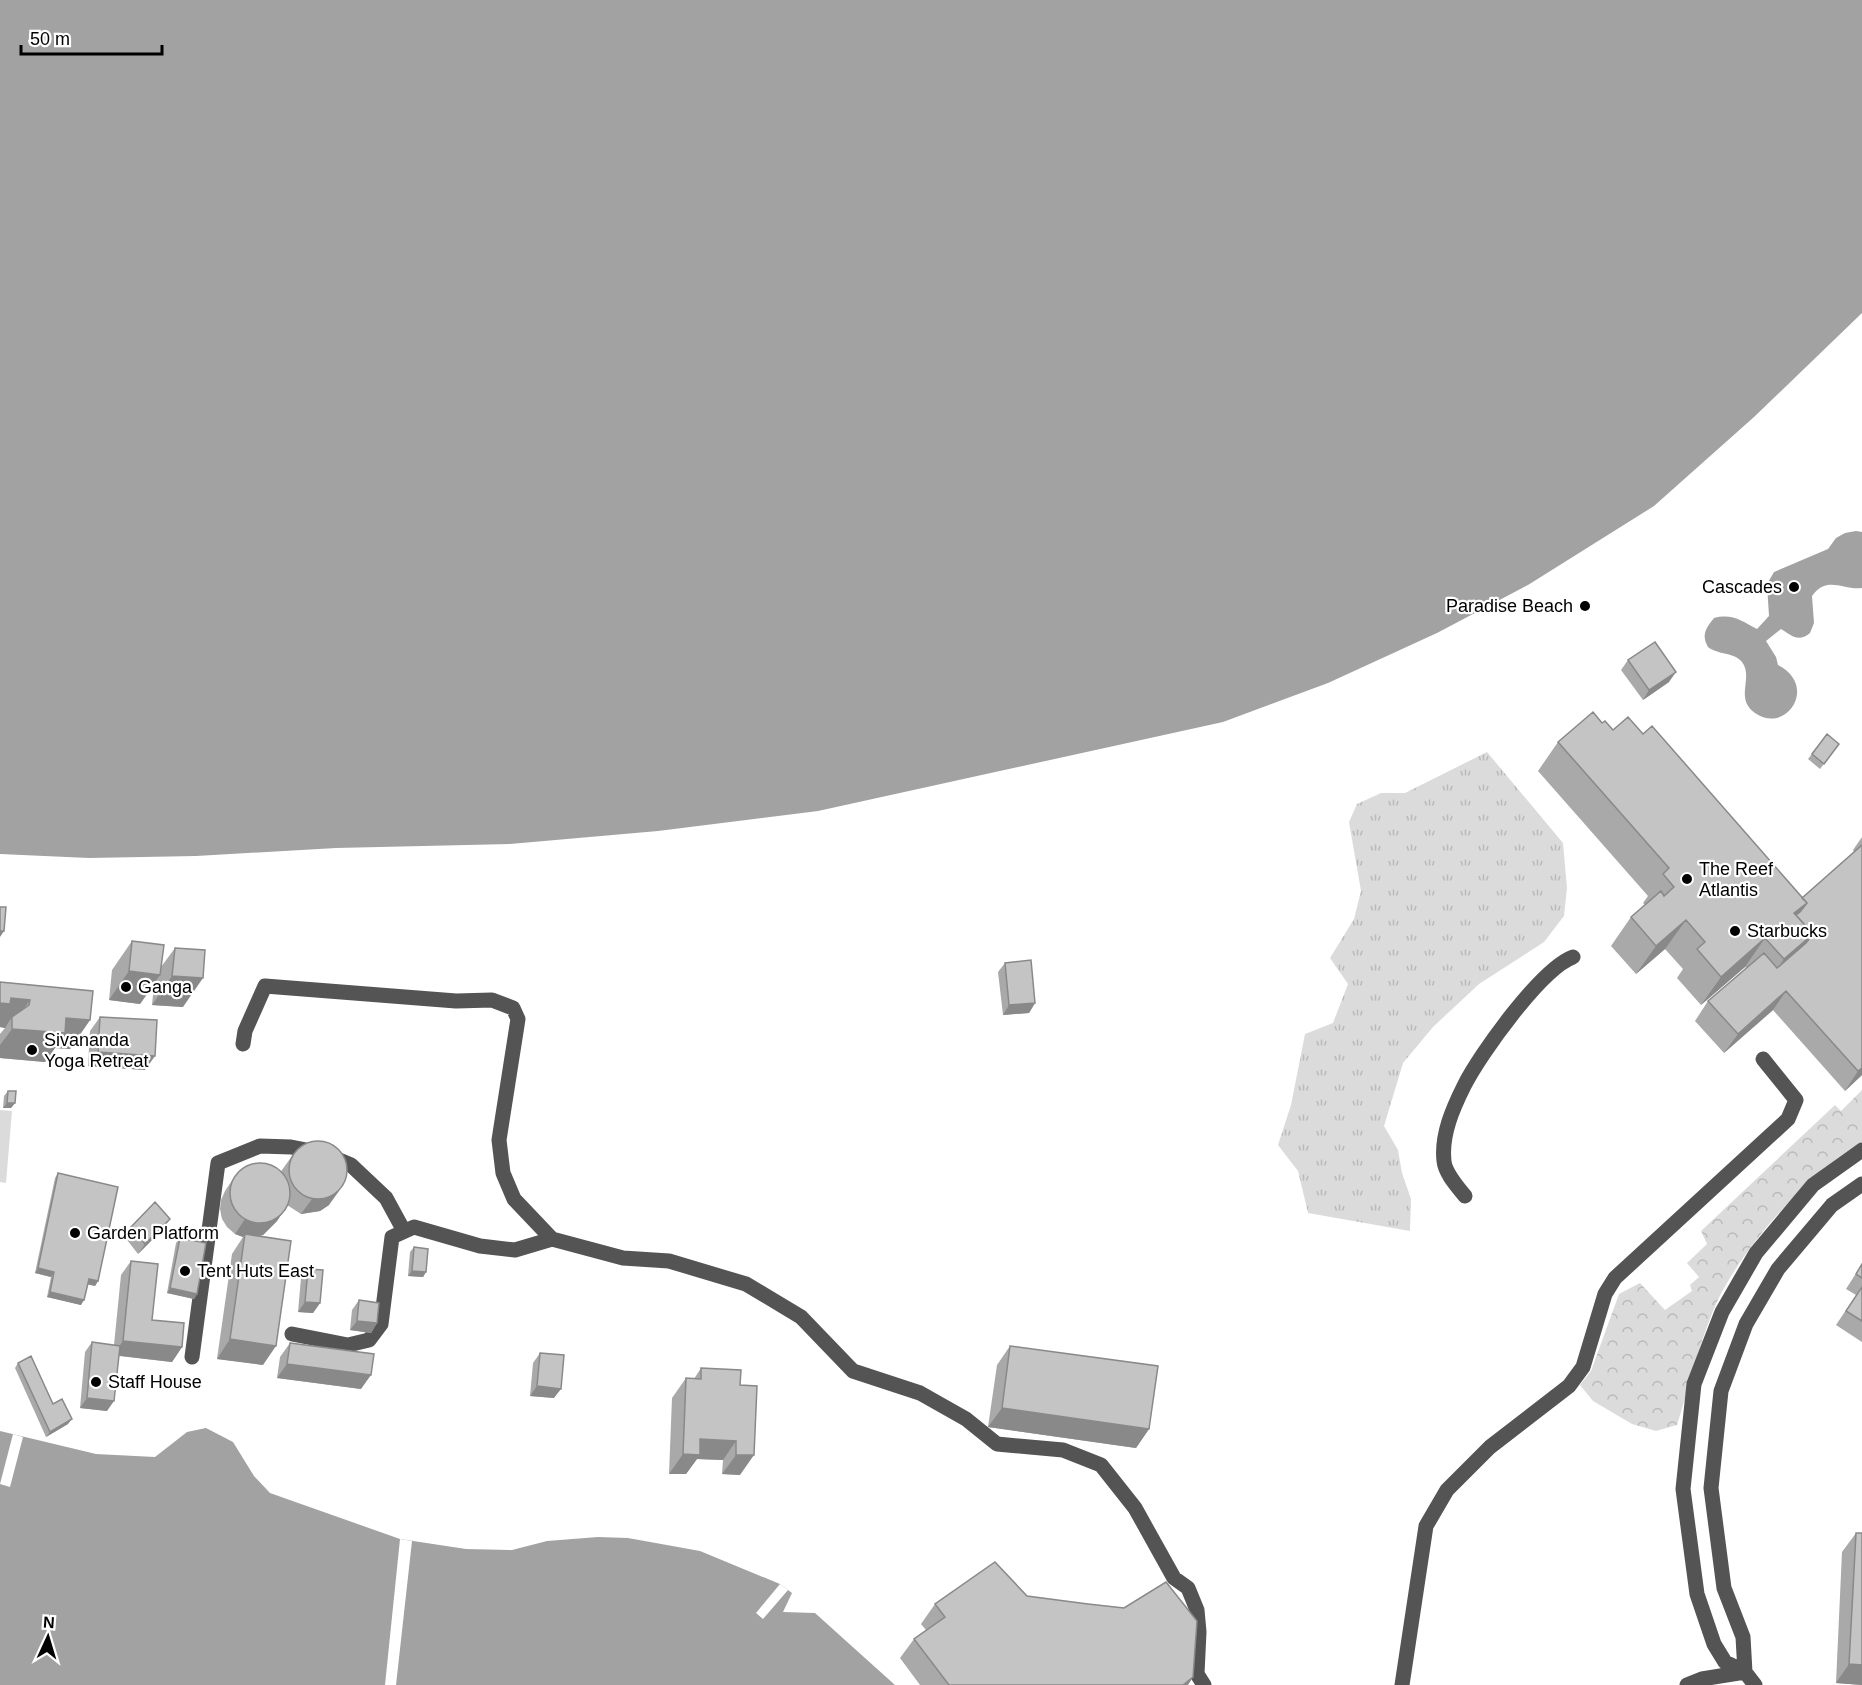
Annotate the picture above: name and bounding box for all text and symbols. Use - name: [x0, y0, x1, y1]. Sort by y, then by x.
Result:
- scale bar: [21, 18, 162, 56]
- text: 50 m: [30, 29, 70, 49]
- place label: Cascades: [1702, 577, 1782, 597]
- marker: Cascades: [1787, 580, 1801, 594]
- place label: Paradise Beach: [1446, 596, 1573, 616]
- marker: Paradise Beach: [1578, 599, 1592, 613]
- place label: The Reef Atlantis: [1699, 859, 1774, 900]
- marker: The Reef Atlantis: [1680, 872, 1694, 886]
- place label: Starbucks: [1747, 921, 1827, 941]
- marker: Starbucks: [1728, 924, 1742, 938]
- place label: Ganga: [138, 977, 193, 997]
- marker: Ganga: [119, 980, 133, 994]
- place label: Sivananda Yoga Retreat: [44, 1030, 148, 1071]
- marker: Sivananda Yoga Retreat: [25, 1043, 39, 1057]
- place label: Garden Platform: [87, 1223, 219, 1243]
- marker: Garden Platform: [68, 1226, 82, 1240]
- place label: Tent Huts East: [197, 1261, 314, 1281]
- marker: Tent Huts East: [178, 1264, 192, 1278]
- place label: Staff House: [108, 1372, 202, 1392]
- marker: Staff House: [89, 1375, 103, 1389]
- north arrow: [18, 1607, 78, 1667]
- text: N: [43, 1614, 55, 1631]

